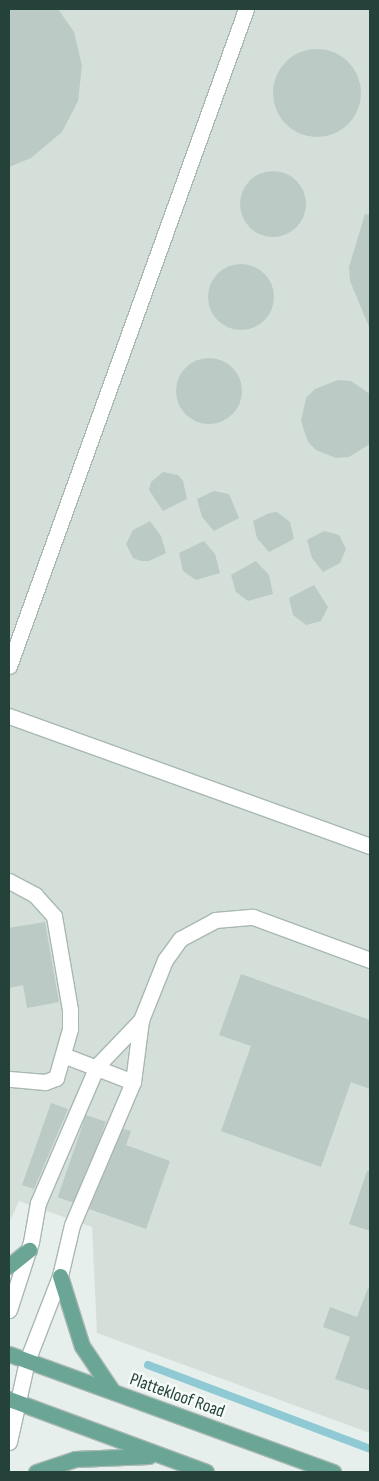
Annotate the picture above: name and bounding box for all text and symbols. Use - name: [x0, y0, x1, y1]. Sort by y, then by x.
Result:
- street label: Plattekloof Road: [127, 1369, 227, 1423]

